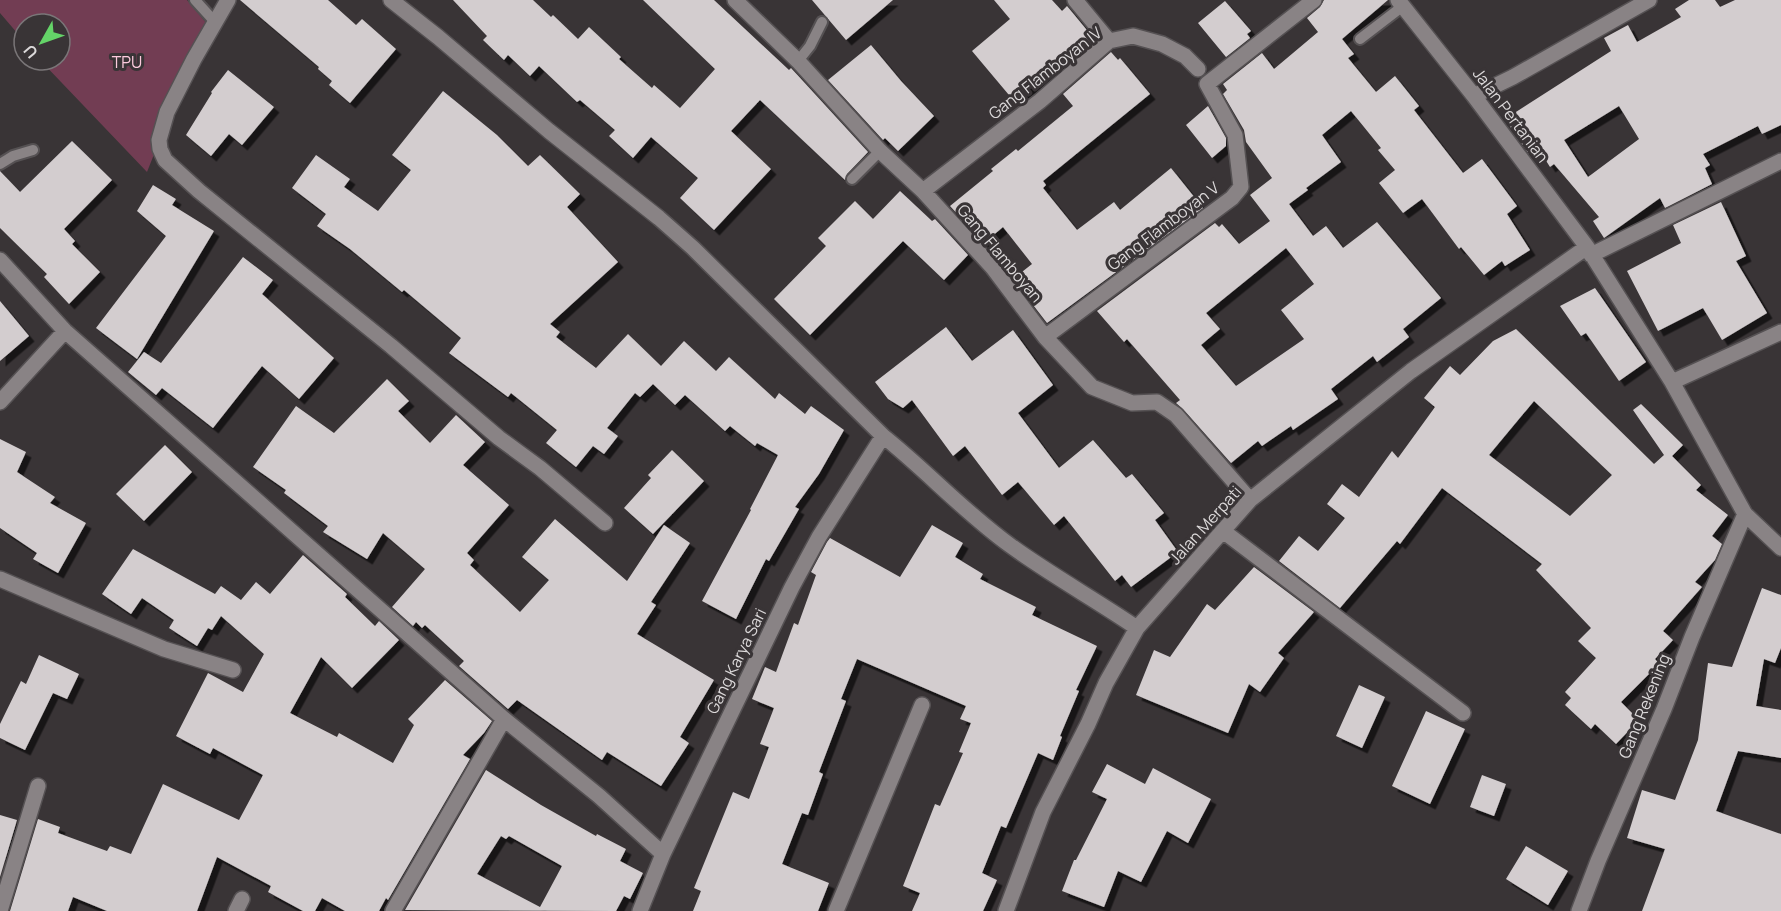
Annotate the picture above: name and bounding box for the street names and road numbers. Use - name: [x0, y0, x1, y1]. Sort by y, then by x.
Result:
- street label: Gang Flamboyan IV: [984, 22, 1107, 124]
- street label: Jalan Pertanian: [1468, 63, 1554, 167]
- street label: Gang Flamboyan V: [1103, 177, 1224, 275]
- street label: Gang Flamboyan: [952, 199, 1048, 307]
- street label: Jalan Merpati: [1164, 481, 1246, 569]
- street label: Gang Karya Sari: [701, 605, 771, 717]
- street label: Gang Rekening: [1613, 650, 1675, 762]

